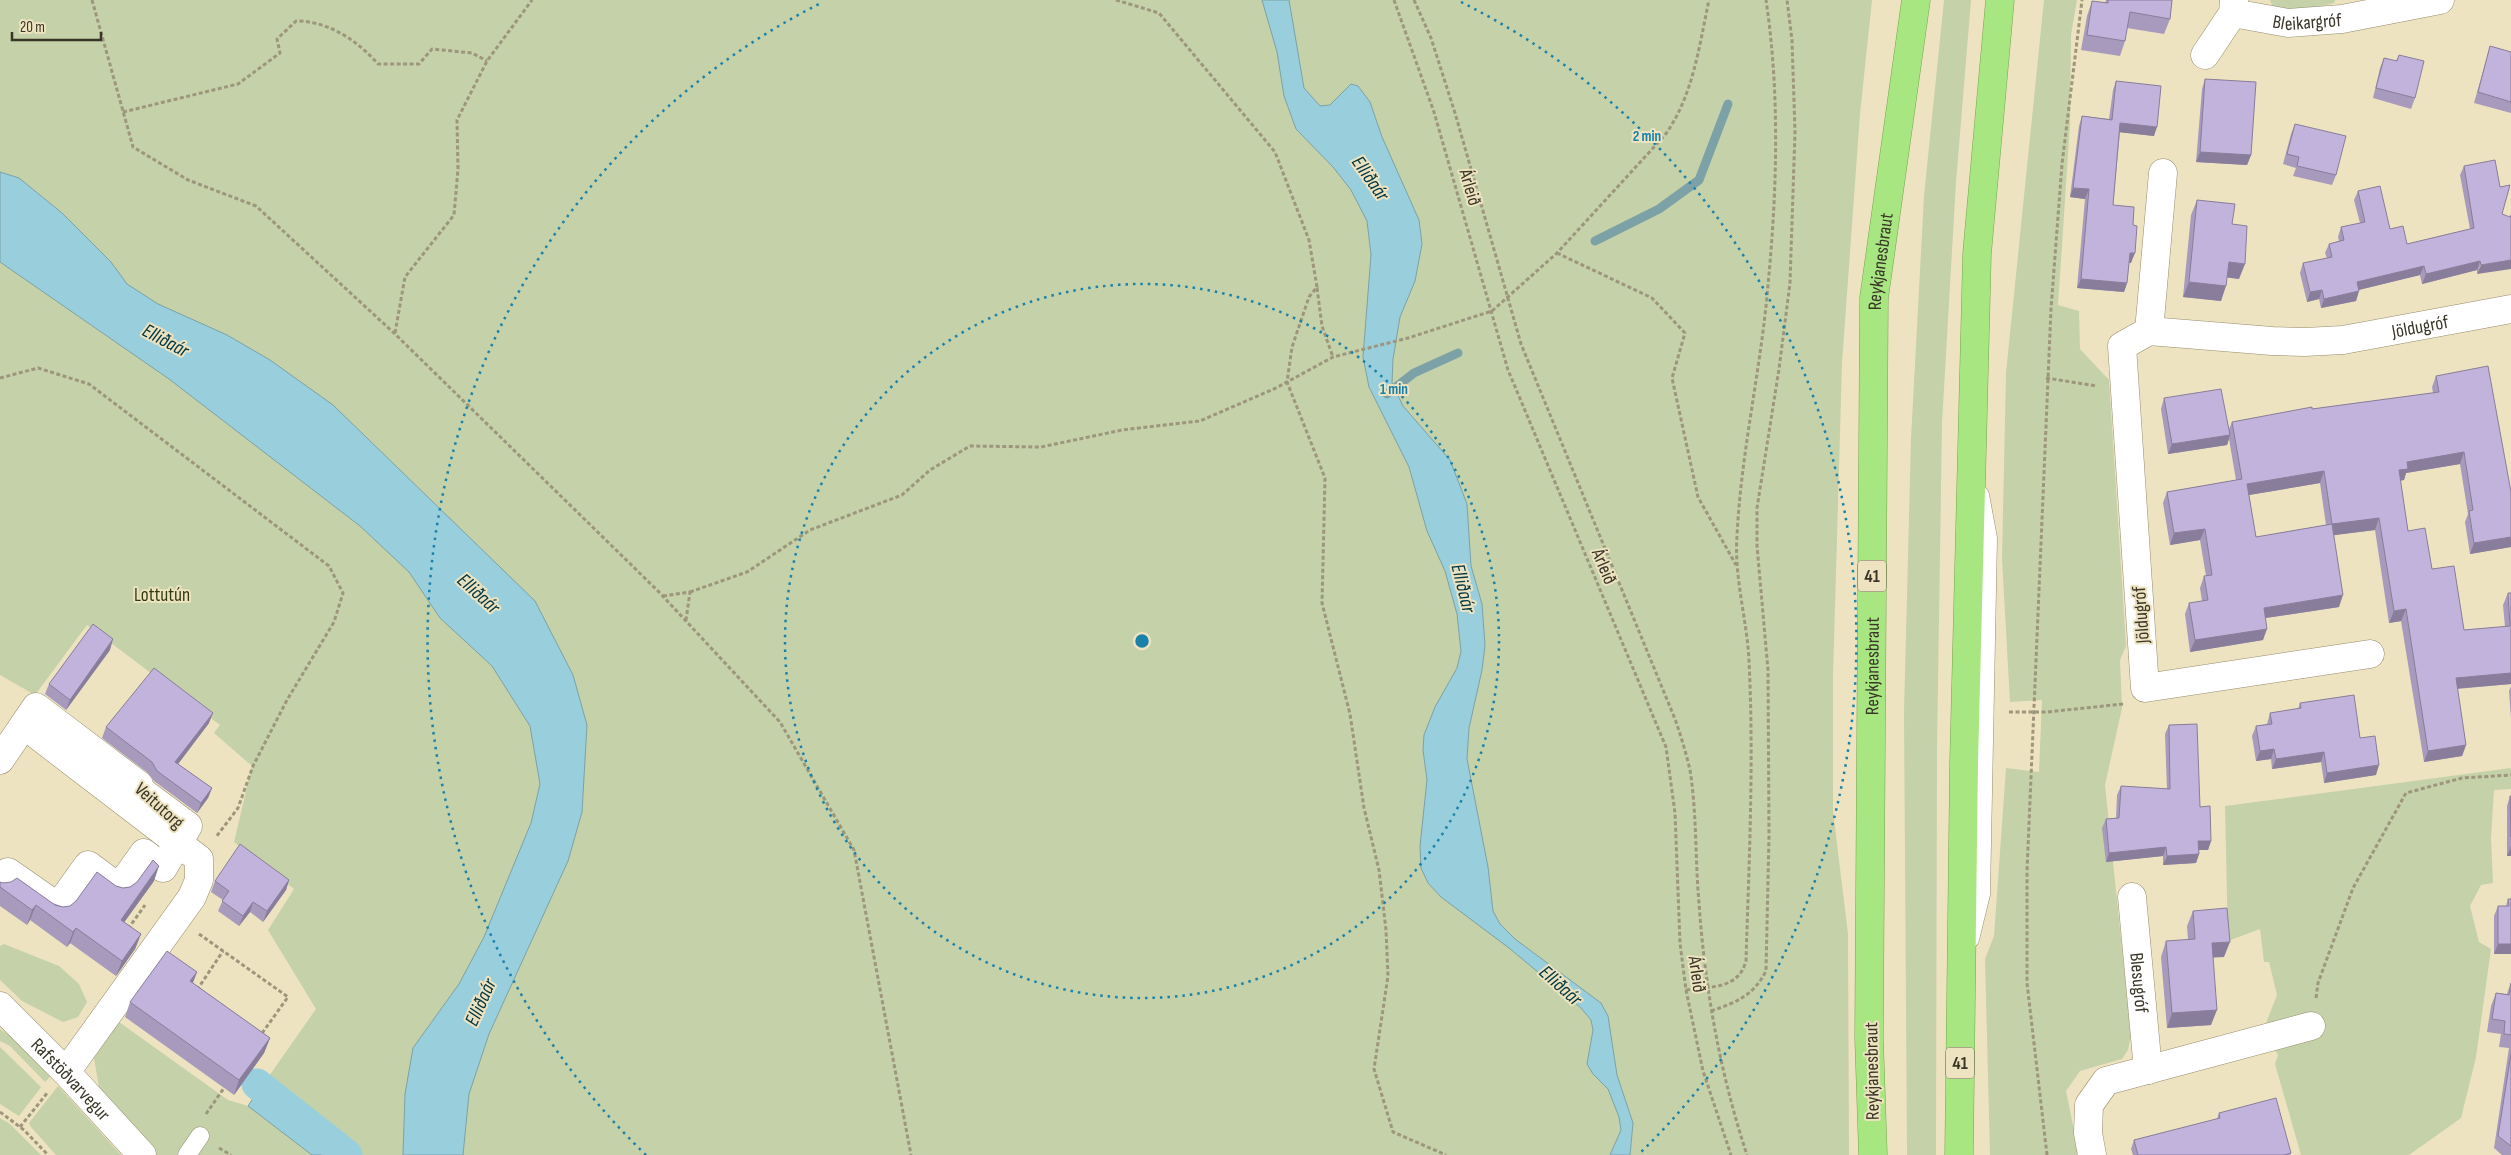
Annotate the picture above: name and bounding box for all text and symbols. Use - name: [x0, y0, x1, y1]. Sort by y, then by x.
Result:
- street label: Bleikargróf: [2271, 9, 2343, 36]
- scale bar: [12, 10, 101, 42]
- text: 20 m: [20, 18, 45, 37]
- text: 2 min: [1633, 127, 1661, 146]
- water label: Elliðaár: [1346, 151, 1395, 207]
- street label: Árleið: [1453, 166, 1486, 208]
- street label: Reykjanesbraut: [1864, 211, 1899, 310]
- street label: Jöldugróf: [2389, 311, 2451, 344]
- water label: Elliðaár: [138, 319, 194, 364]
- text: 1 min: [1380, 380, 1408, 399]
- street label: Árleið: [1586, 544, 1621, 588]
- road number: 41: [1858, 560, 1886, 592]
- water label: Elliðaár: [1445, 561, 1481, 616]
- water label: Elliðaár: [452, 568, 506, 620]
- park label: Lottutún: [134, 584, 190, 607]
- street label: Jöldugróf: [2128, 585, 2155, 645]
- street label: Reykjanesbraut: [1861, 617, 1885, 715]
- centre of rings: [1133, 632, 1151, 650]
- street label: Veitutorg: [129, 778, 189, 835]
- street label: Blesugróf: [2124, 952, 2153, 1014]
- street label: Árleið: [1682, 954, 1710, 994]
- water label: Elliðaár: [1534, 960, 1588, 1012]
- water label: Elliðaár: [460, 974, 502, 1030]
- street label: Reykjanesbraut: [1860, 1022, 1885, 1120]
- street label: Rafstöðvarvegur: [26, 1034, 115, 1126]
- road number: 41: [1946, 1048, 1974, 1078]

